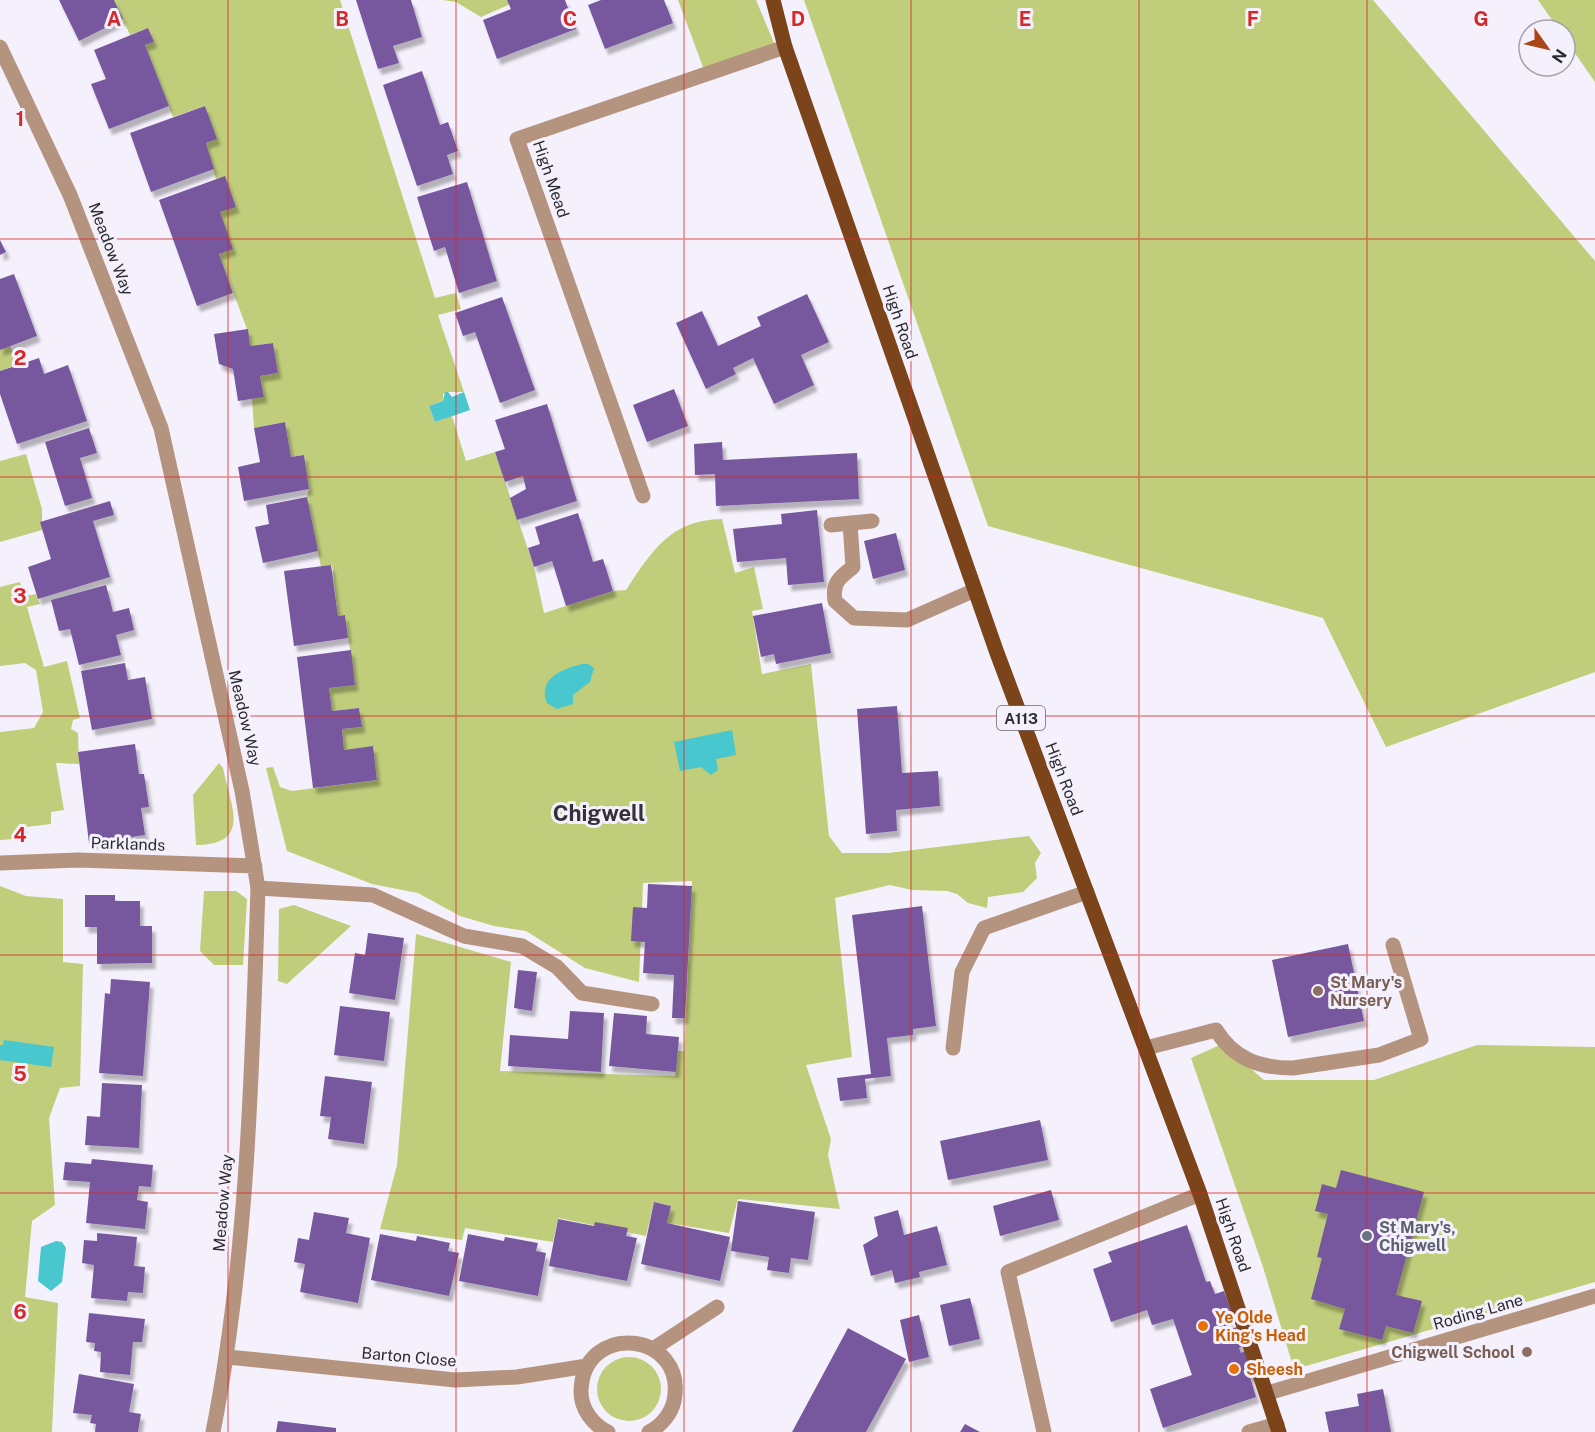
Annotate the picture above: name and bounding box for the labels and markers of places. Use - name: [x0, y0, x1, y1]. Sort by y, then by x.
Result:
- place label: St Mary's Nursery: [1330, 973, 1402, 1010]
- marker: St Mary's Nursery: [1311, 984, 1325, 998]
- place label: St Mary's, Chigwell: [1379, 1218, 1456, 1255]
- marker: St Mary's, Chigwell: [1360, 1229, 1374, 1243]
- place label: Ye Olde King's Head: [1215, 1308, 1306, 1345]
- marker: Ye Olde King's Head: [1196, 1319, 1210, 1333]
- place label: Chigwell School: [1391, 1343, 1515, 1362]
- marker: Chigwell School: [1520, 1345, 1534, 1359]
- place label: Sheesh: [1246, 1360, 1303, 1379]
- marker: Sheesh: [1227, 1362, 1241, 1376]

